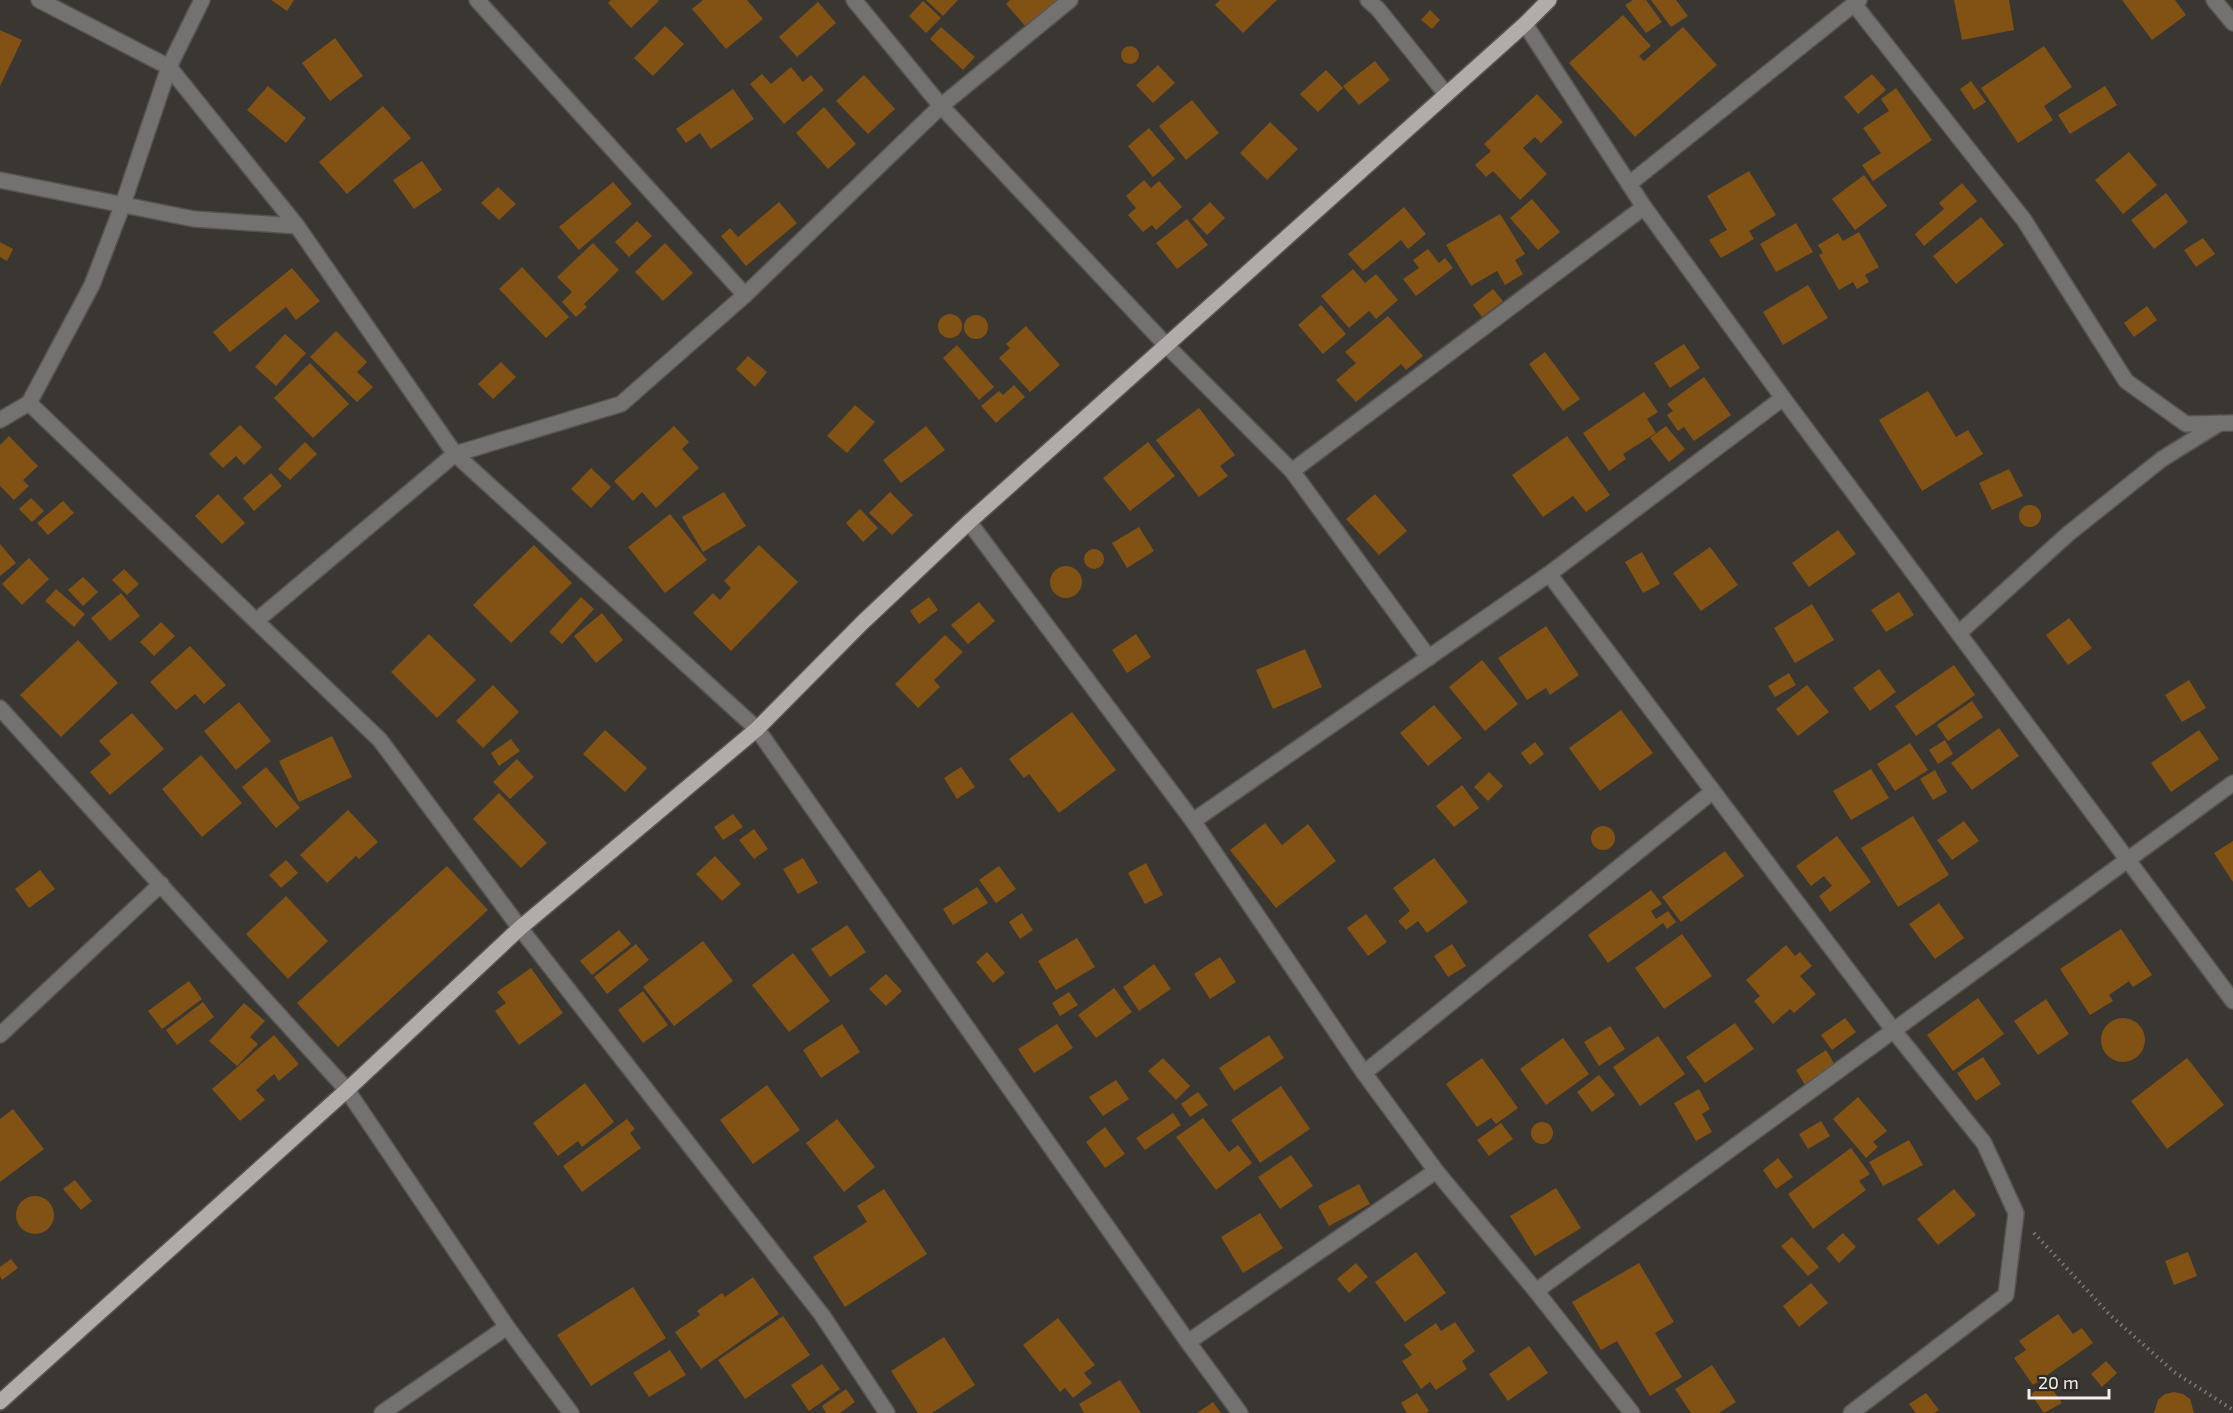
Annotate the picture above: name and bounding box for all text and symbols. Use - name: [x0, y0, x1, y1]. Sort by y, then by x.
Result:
- scale bar: [2029, 1362, 2108, 1400]
- text: 20 m: [2038, 1371, 2079, 1393]

